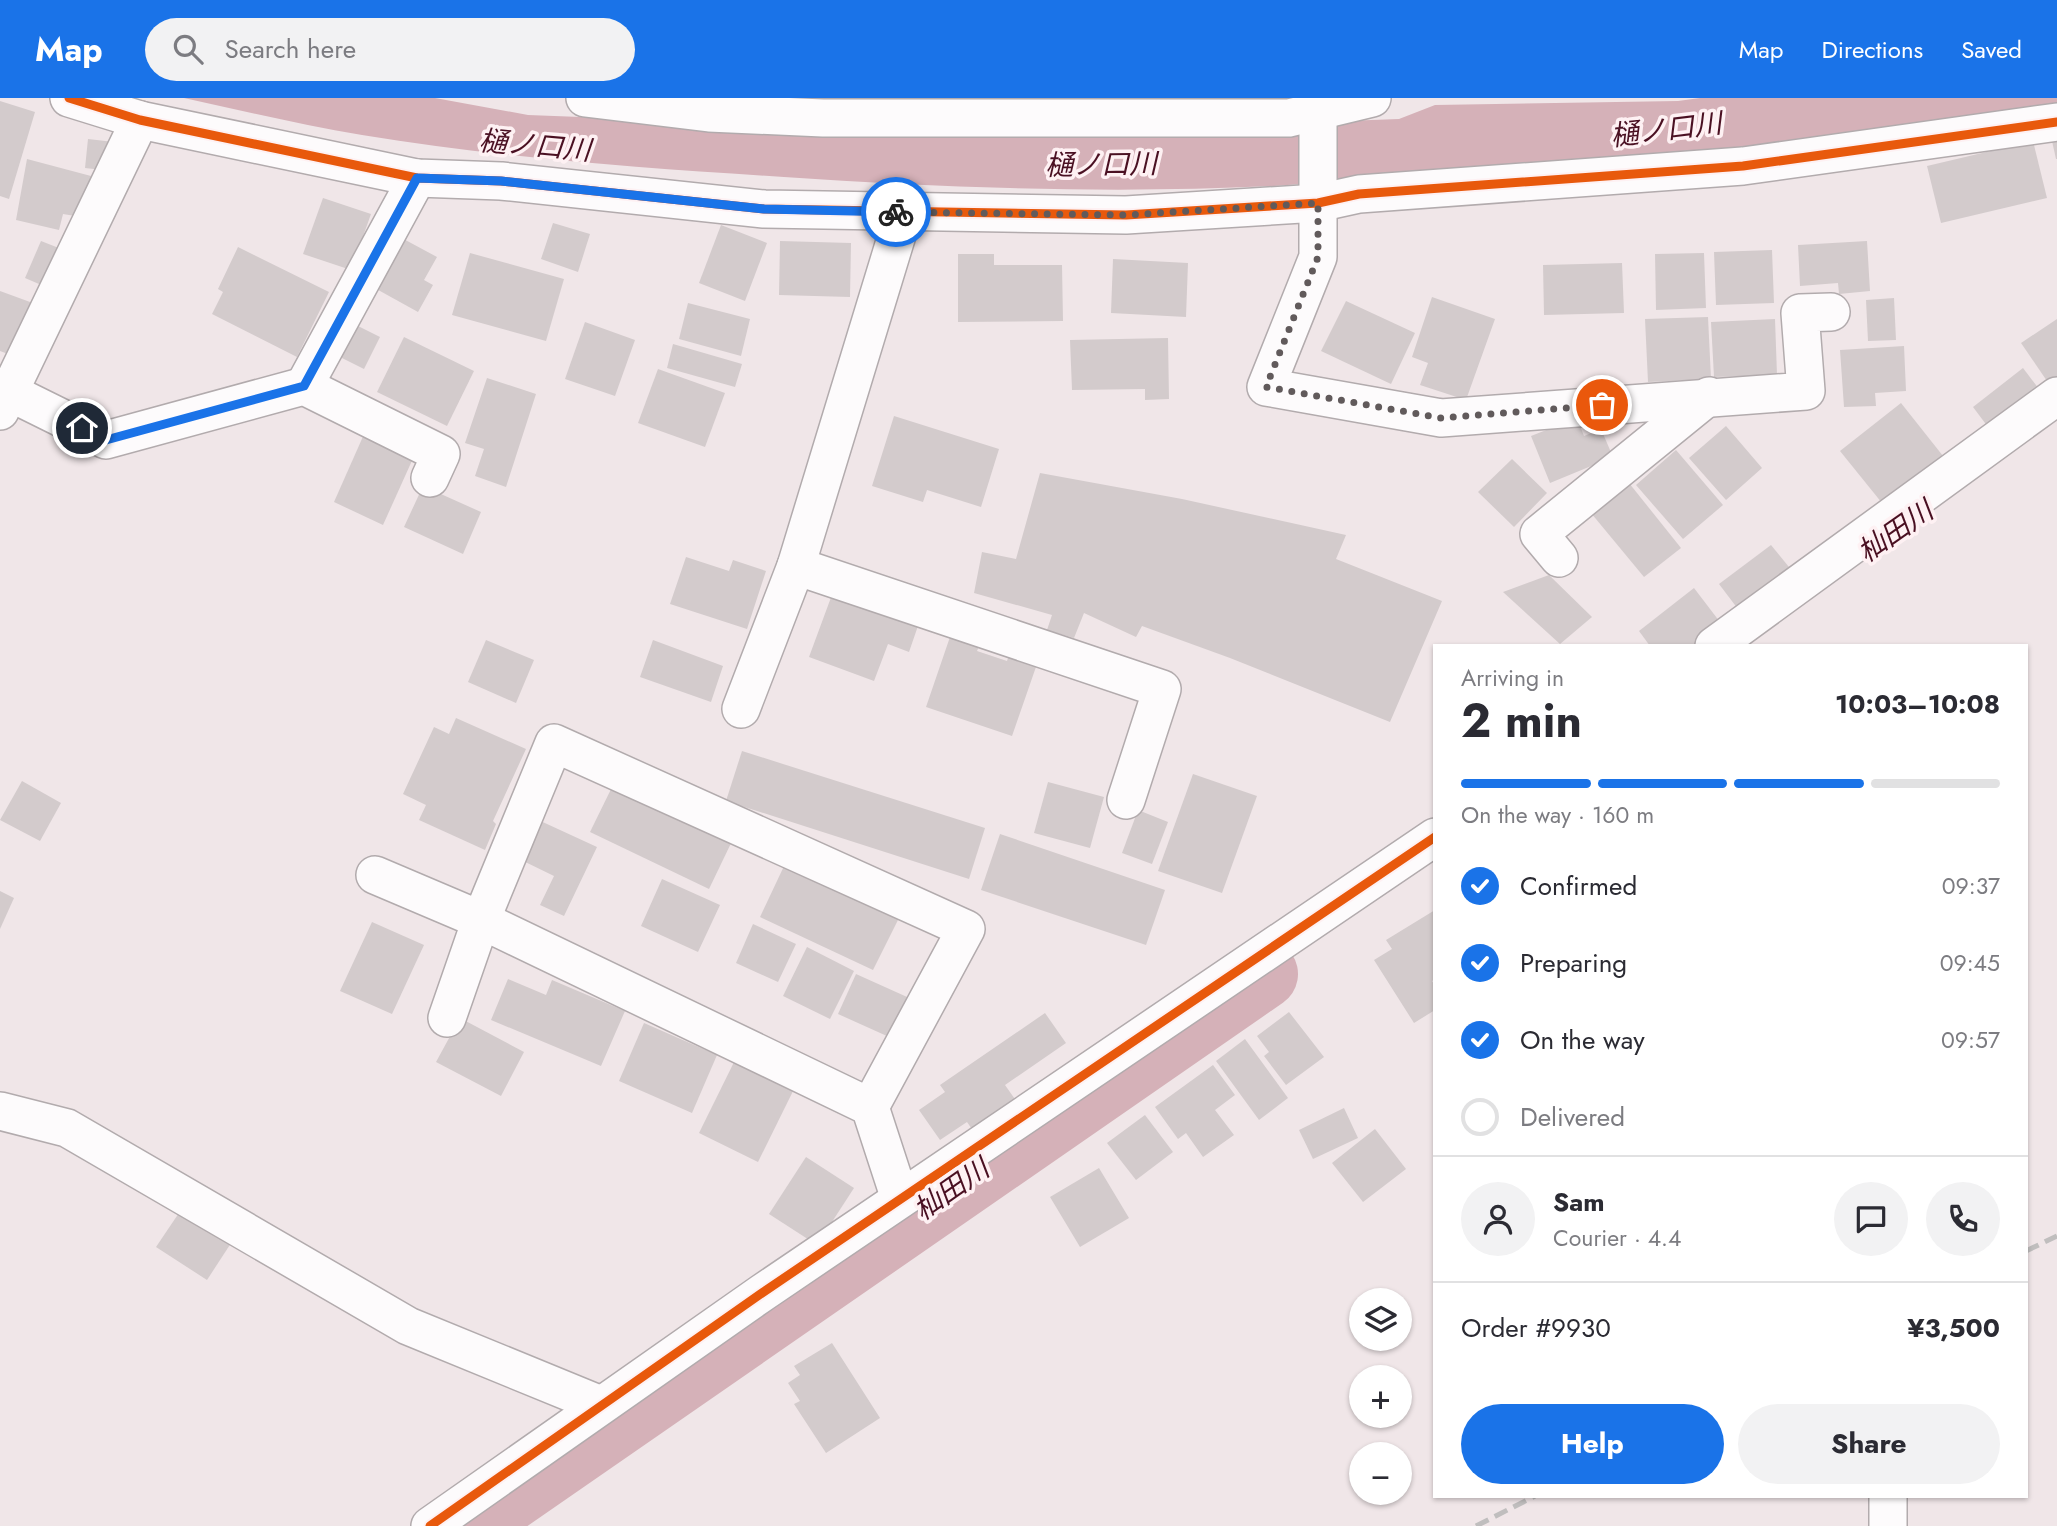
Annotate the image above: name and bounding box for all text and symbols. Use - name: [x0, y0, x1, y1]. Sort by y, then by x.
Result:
- search box: [145, 18, 635, 81]
- text: Map: [35, 26, 103, 73]
- icon: search: [169, 30, 207, 68]
- text: Search here: [225, 30, 356, 68]
- text: Map: [1739, 32, 1784, 67]
- text: Directions: [1822, 32, 1923, 67]
- text: Saved: [1961, 32, 2022, 67]
- water label: 樋ノ口川: [1608, 102, 1727, 157]
- water label: 樋ノ口川: [477, 120, 596, 171]
- water label: 樋ノ口川: [1045, 143, 1160, 186]
- courier: [861, 177, 931, 247]
- icon: bike: [877, 193, 915, 231]
- pin: [1572, 375, 1632, 435]
- icon: bag: [1583, 386, 1621, 424]
- pin: [52, 398, 112, 458]
- icon: home: [63, 409, 101, 447]
- water label: 杣田川: [1849, 489, 1944, 572]
- text: Arriving in: [1461, 661, 1564, 695]
- text: 10:03–10:08: [1835, 685, 2000, 723]
- text: 2 min: [1461, 688, 1582, 754]
- text: On the way · 160 m: [1461, 798, 1654, 832]
- icon: check: [1461, 867, 1499, 905]
- text: Confirmed: [1520, 867, 1637, 905]
- text: 09:37: [1942, 869, 2000, 903]
- icon: check: [1461, 944, 1499, 982]
- text: Preparing: [1520, 944, 1627, 982]
- text: 09:45: [1940, 946, 2000, 980]
- icon: check: [1461, 1021, 1499, 1059]
- text: On the way: [1520, 1021, 1645, 1059]
- text: 09:57: [1941, 1023, 2000, 1057]
- text: Delivered: [1520, 1098, 1625, 1136]
- water label: 杣田川: [905, 1147, 1000, 1230]
- button: person: [1461, 1182, 1535, 1256]
- button: chat: [1834, 1182, 1908, 1256]
- button: phone: [1926, 1182, 2000, 1256]
- text: Sam: [1553, 1183, 1605, 1221]
- text: Courier · 4.4: [1553, 1221, 1681, 1255]
- map controls: [1349, 1288, 1412, 1505]
- button: layers: [1349, 1288, 1412, 1351]
- text: Order #9930: [1461, 1309, 1611, 1347]
- text: ¥3,500: [1907, 1309, 2000, 1347]
- button: +: [1349, 1365, 1412, 1428]
- button: Help: [1461, 1404, 1724, 1484]
- button: Share: [1738, 1404, 2000, 1484]
- button: −: [1349, 1442, 1412, 1505]

